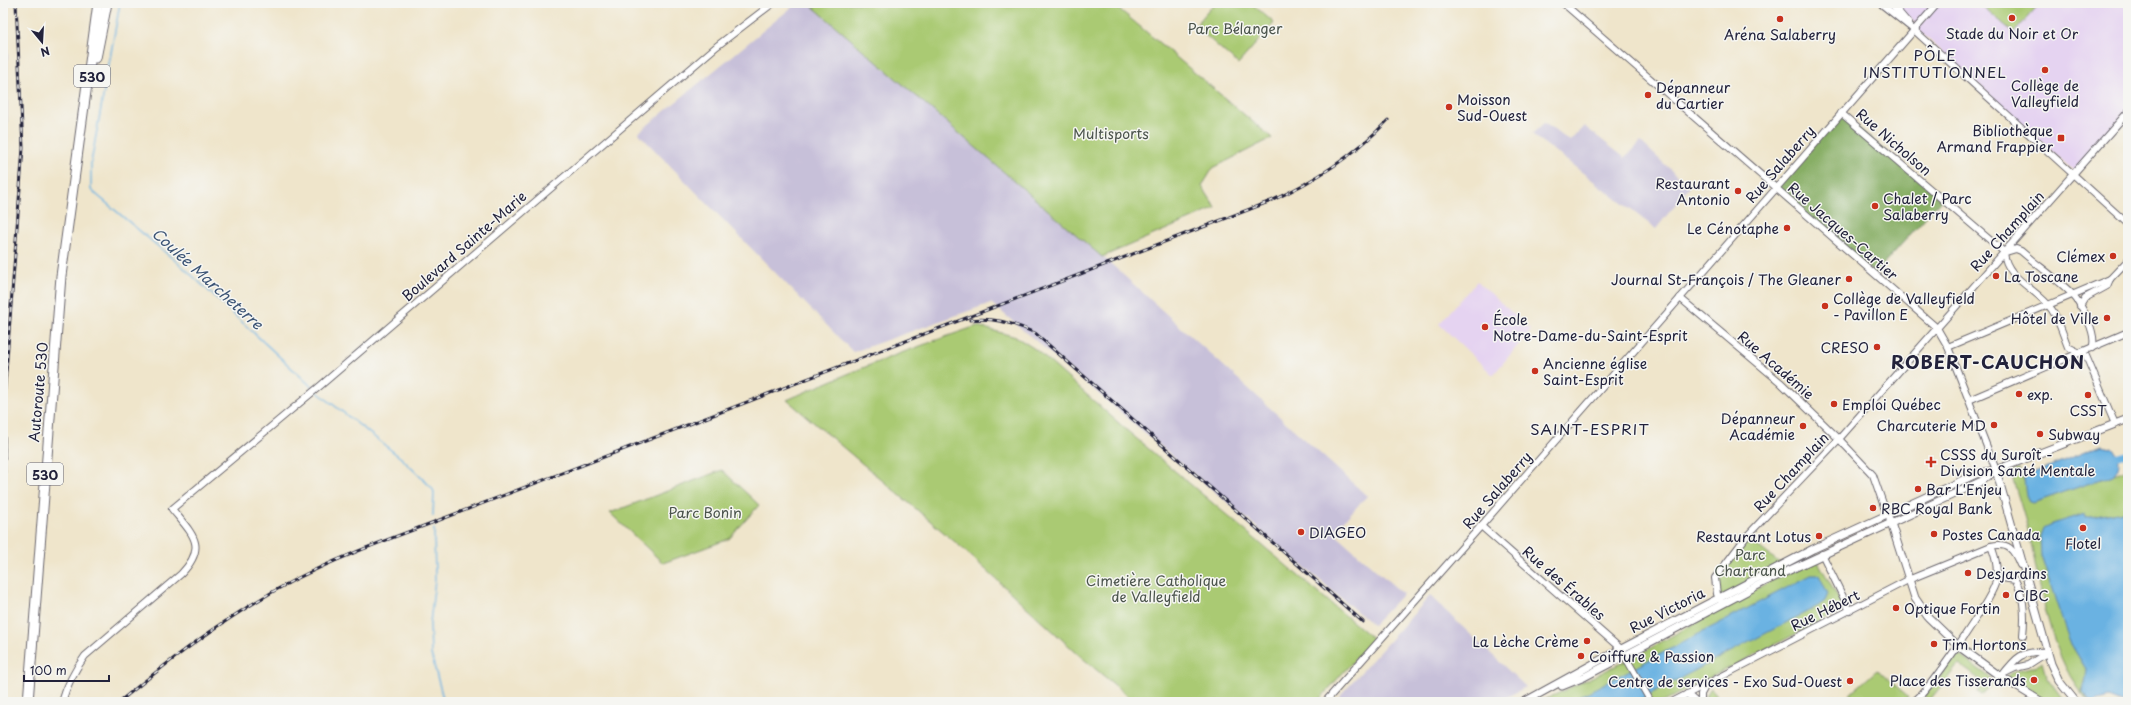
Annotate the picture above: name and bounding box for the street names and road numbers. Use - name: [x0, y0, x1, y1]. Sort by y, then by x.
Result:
- road number: 530: [74, 65, 110, 87]
- street label: Rue Nicholson: [1852, 103, 1936, 181]
- street label: Rue Salaberry: [1741, 121, 1819, 207]
- street label: Rue Jacques-Cartier: [1783, 177, 1903, 285]
- street label: Boulevard Sainte-Marie: [397, 186, 531, 306]
- street label: Rue Champlain: [1965, 186, 2049, 276]
- street label: Rue Académie: [1733, 326, 1819, 404]
- street label: Autoroute 530: [23, 341, 53, 443]
- street label: Rue Champlain: [1749, 428, 1833, 516]
- street label: Rue Salaberry: [1458, 447, 1536, 533]
- road number: 530: [27, 463, 63, 485]
- street label: Rue des Érables: [1518, 541, 1610, 625]
- street label: Rue Victoria: [1626, 582, 1708, 638]
- street label: Rue Hébert: [1787, 584, 1863, 636]

